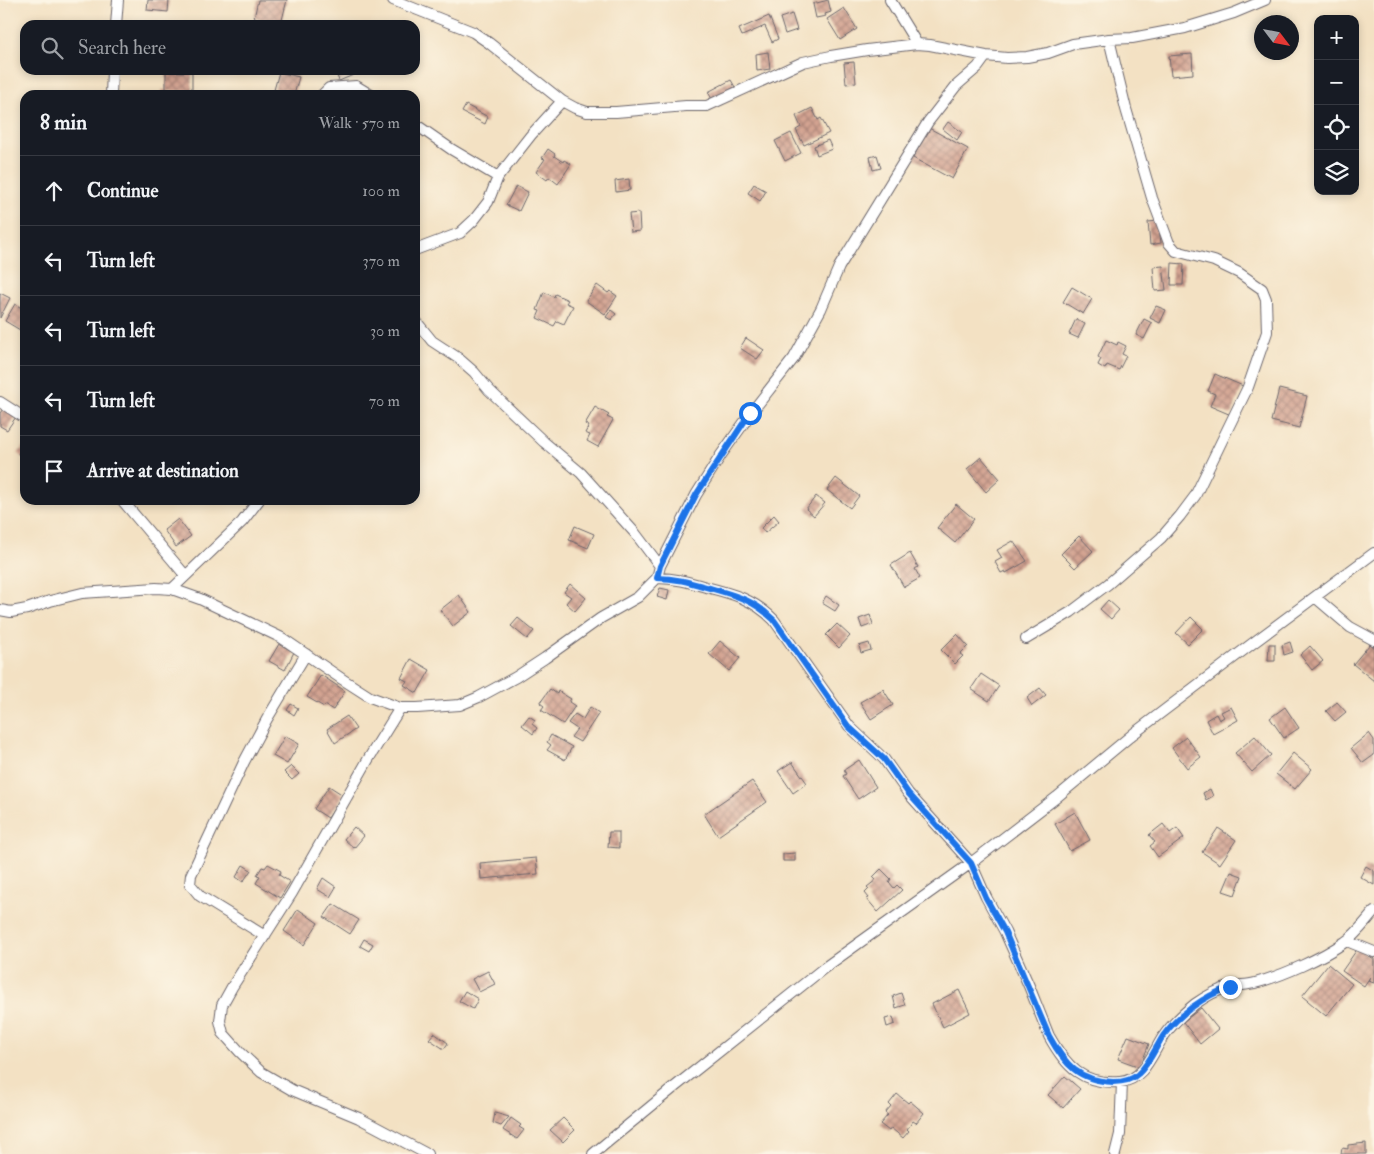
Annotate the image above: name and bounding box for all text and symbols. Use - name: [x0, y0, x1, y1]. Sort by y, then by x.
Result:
- north arrow: [1254, 15, 1299, 60]
- map controls: [1314, 15, 1359, 195]
- button: +: [1314, 15, 1359, 60]
- search box: [20, 20, 420, 75]
- icon: search: [38, 34, 66, 62]
- text: Search here: [78, 36, 166, 60]
- button: −: [1314, 60, 1359, 105]
- button: locate: [1314, 105, 1359, 150]
- text: 8 min: [40, 109, 87, 136]
- text: Walk · 570 m: [319, 113, 400, 133]
- button: layers: [1314, 150, 1359, 195]
- icon: ahead: [40, 177, 68, 205]
- text: Continue: [87, 179, 158, 203]
- text: 100 m: [362, 181, 400, 201]
- icon: left: [40, 247, 68, 275]
- text: Turn left: [87, 249, 155, 273]
- text: 370 m: [363, 251, 400, 271]
- icon: left: [40, 317, 68, 345]
- text: Turn left: [87, 319, 155, 343]
- text: 30 m: [370, 321, 400, 341]
- icon: left: [40, 387, 68, 415]
- text: Turn left: [87, 389, 155, 413]
- text: 70 m: [369, 391, 400, 411]
- route start: [739, 402, 762, 425]
- icon: arrive: [40, 457, 68, 485]
- text: Arrive at destination: [87, 459, 239, 483]
- route end: [1219, 976, 1242, 999]

